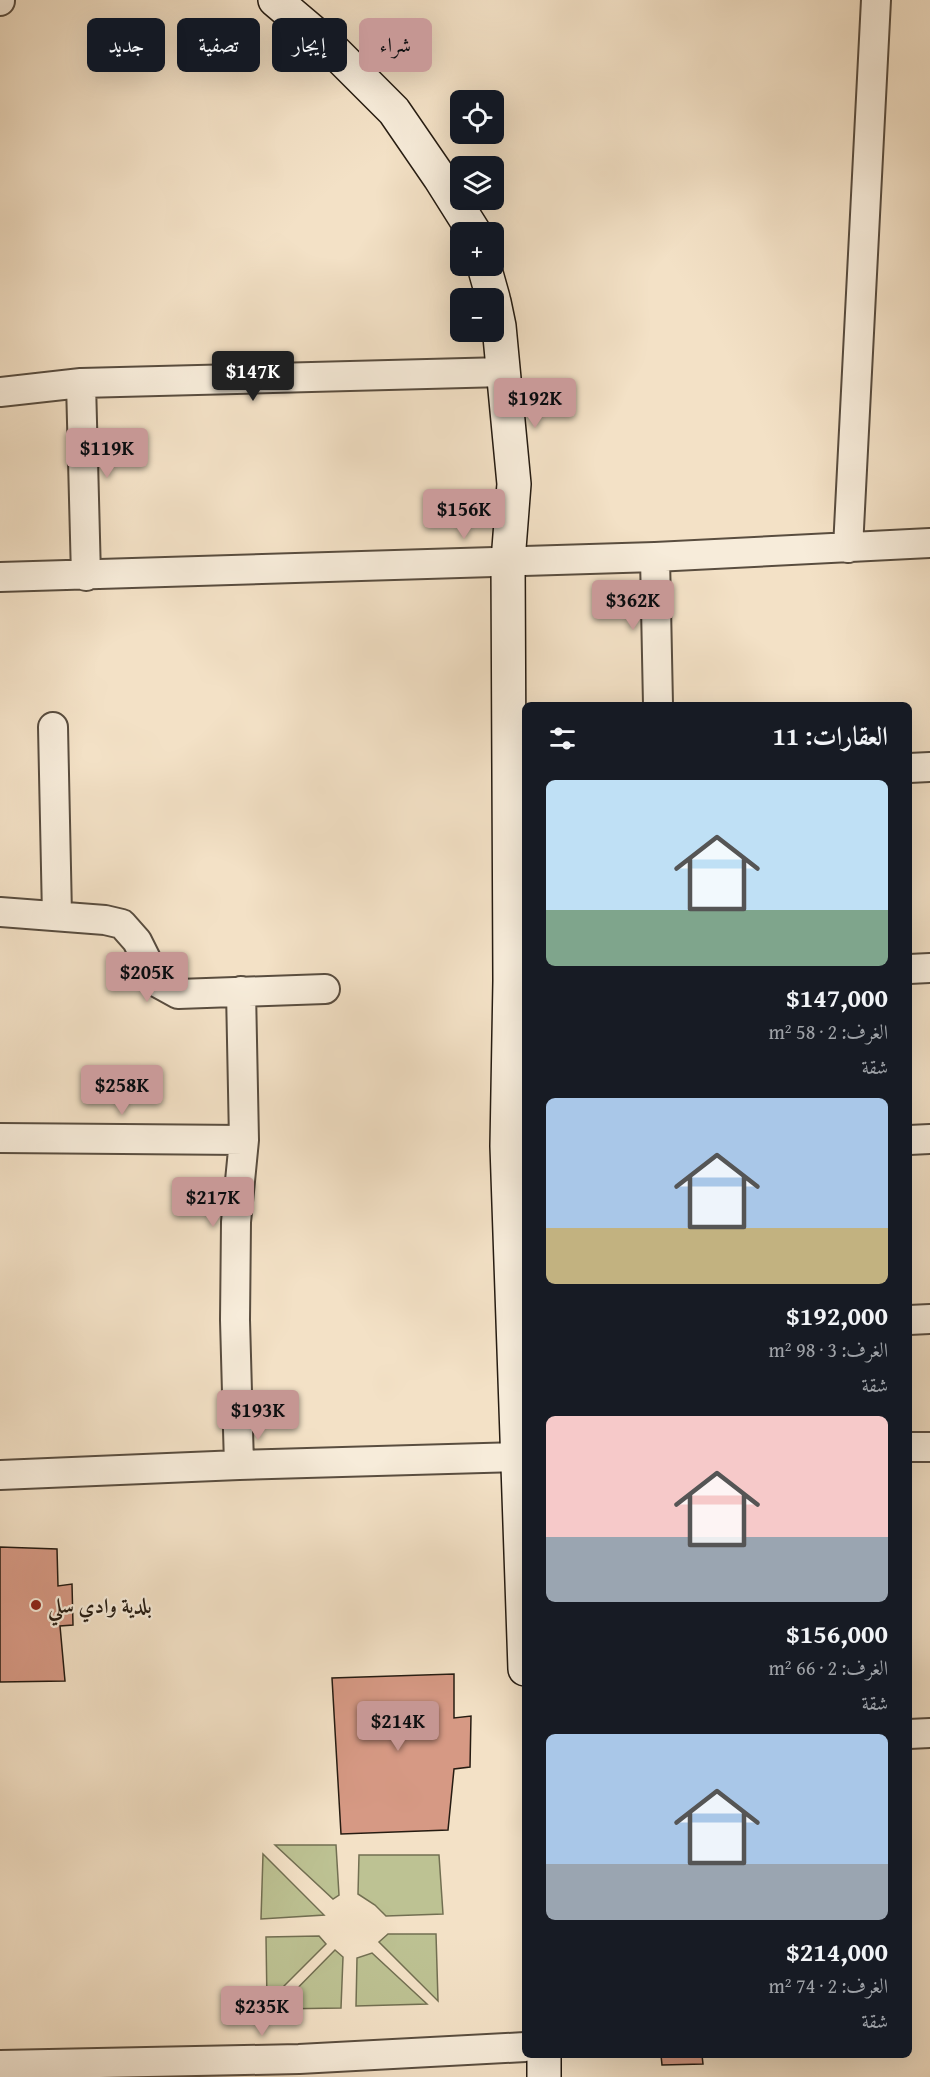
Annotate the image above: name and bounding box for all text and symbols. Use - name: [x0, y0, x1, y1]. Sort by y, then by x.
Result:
- chip: جديد: [87, 18, 165, 72]
- chip: تصفية: [177, 18, 260, 72]
- chip: إيجار: [272, 18, 347, 72]
- chip: شراء: [359, 18, 432, 72]
- map controls: [450, 90, 504, 342]
- button: locate: [450, 90, 504, 144]
- button: layers: [450, 156, 504, 210]
- button: +: [450, 222, 504, 276]
- button: −: [450, 288, 504, 342]
- pin: $147K: [211, 351, 295, 402]
- text: $147K: [226, 356, 280, 385]
- pin: $192K: [493, 378, 577, 429]
- text: $192K: [508, 383, 562, 412]
- pin: $119K: [65, 428, 149, 479]
- text: $119K: [80, 433, 134, 462]
- pin: $156K: [422, 489, 506, 540]
- text: $156K: [437, 494, 491, 523]
- pin: $362K: [591, 580, 675, 631]
- text: $362K: [606, 585, 660, 614]
- text: العقارات: 11: [772, 716, 888, 755]
- icon: filters: [546, 722, 579, 755]
- icon: home: [663, 819, 771, 927]
- pin: $205K: [105, 952, 189, 1003]
- text: $205K: [120, 957, 174, 986]
- text: $147,000: [786, 978, 888, 1017]
- text: الغرف: 2 · 58 m²: [769, 1017, 888, 1046]
- text: شقة: [862, 1052, 888, 1081]
- pin: $258K: [80, 1065, 164, 1116]
- text: $258K: [95, 1070, 149, 1099]
- icon: home: [663, 1137, 771, 1245]
- pin: $217K: [171, 1177, 255, 1228]
- text: $217K: [186, 1182, 240, 1211]
- text: $192,000: [786, 1296, 888, 1335]
- text: الغرف: 3 · 98 m²: [769, 1335, 888, 1364]
- text: شقة: [862, 1370, 888, 1399]
- pin: $193K: [216, 1390, 300, 1441]
- text: $193K: [231, 1395, 285, 1424]
- icon: home: [663, 1455, 771, 1563]
- place label: بلدية وادي سلي: [47, 1590, 152, 1626]
- marker: بلدية وادي سلي: [29, 1598, 43, 1612]
- text: $156,000: [786, 1614, 888, 1653]
- text: الغرف: 2 · 66 m²: [769, 1653, 888, 1682]
- text: شقة: [862, 1688, 888, 1717]
- pin: $214K: [356, 1701, 440, 1752]
- text: $214K: [371, 1706, 425, 1735]
- icon: home: [663, 1773, 771, 1881]
- text: $214,000: [786, 1932, 888, 1971]
- text: الغرف: 2 · 74 m²: [769, 1971, 888, 2000]
- pin: $235K: [220, 1986, 304, 2037]
- text: $235K: [235, 1991, 289, 2020]
- text: شقة: [862, 2006, 888, 2035]

